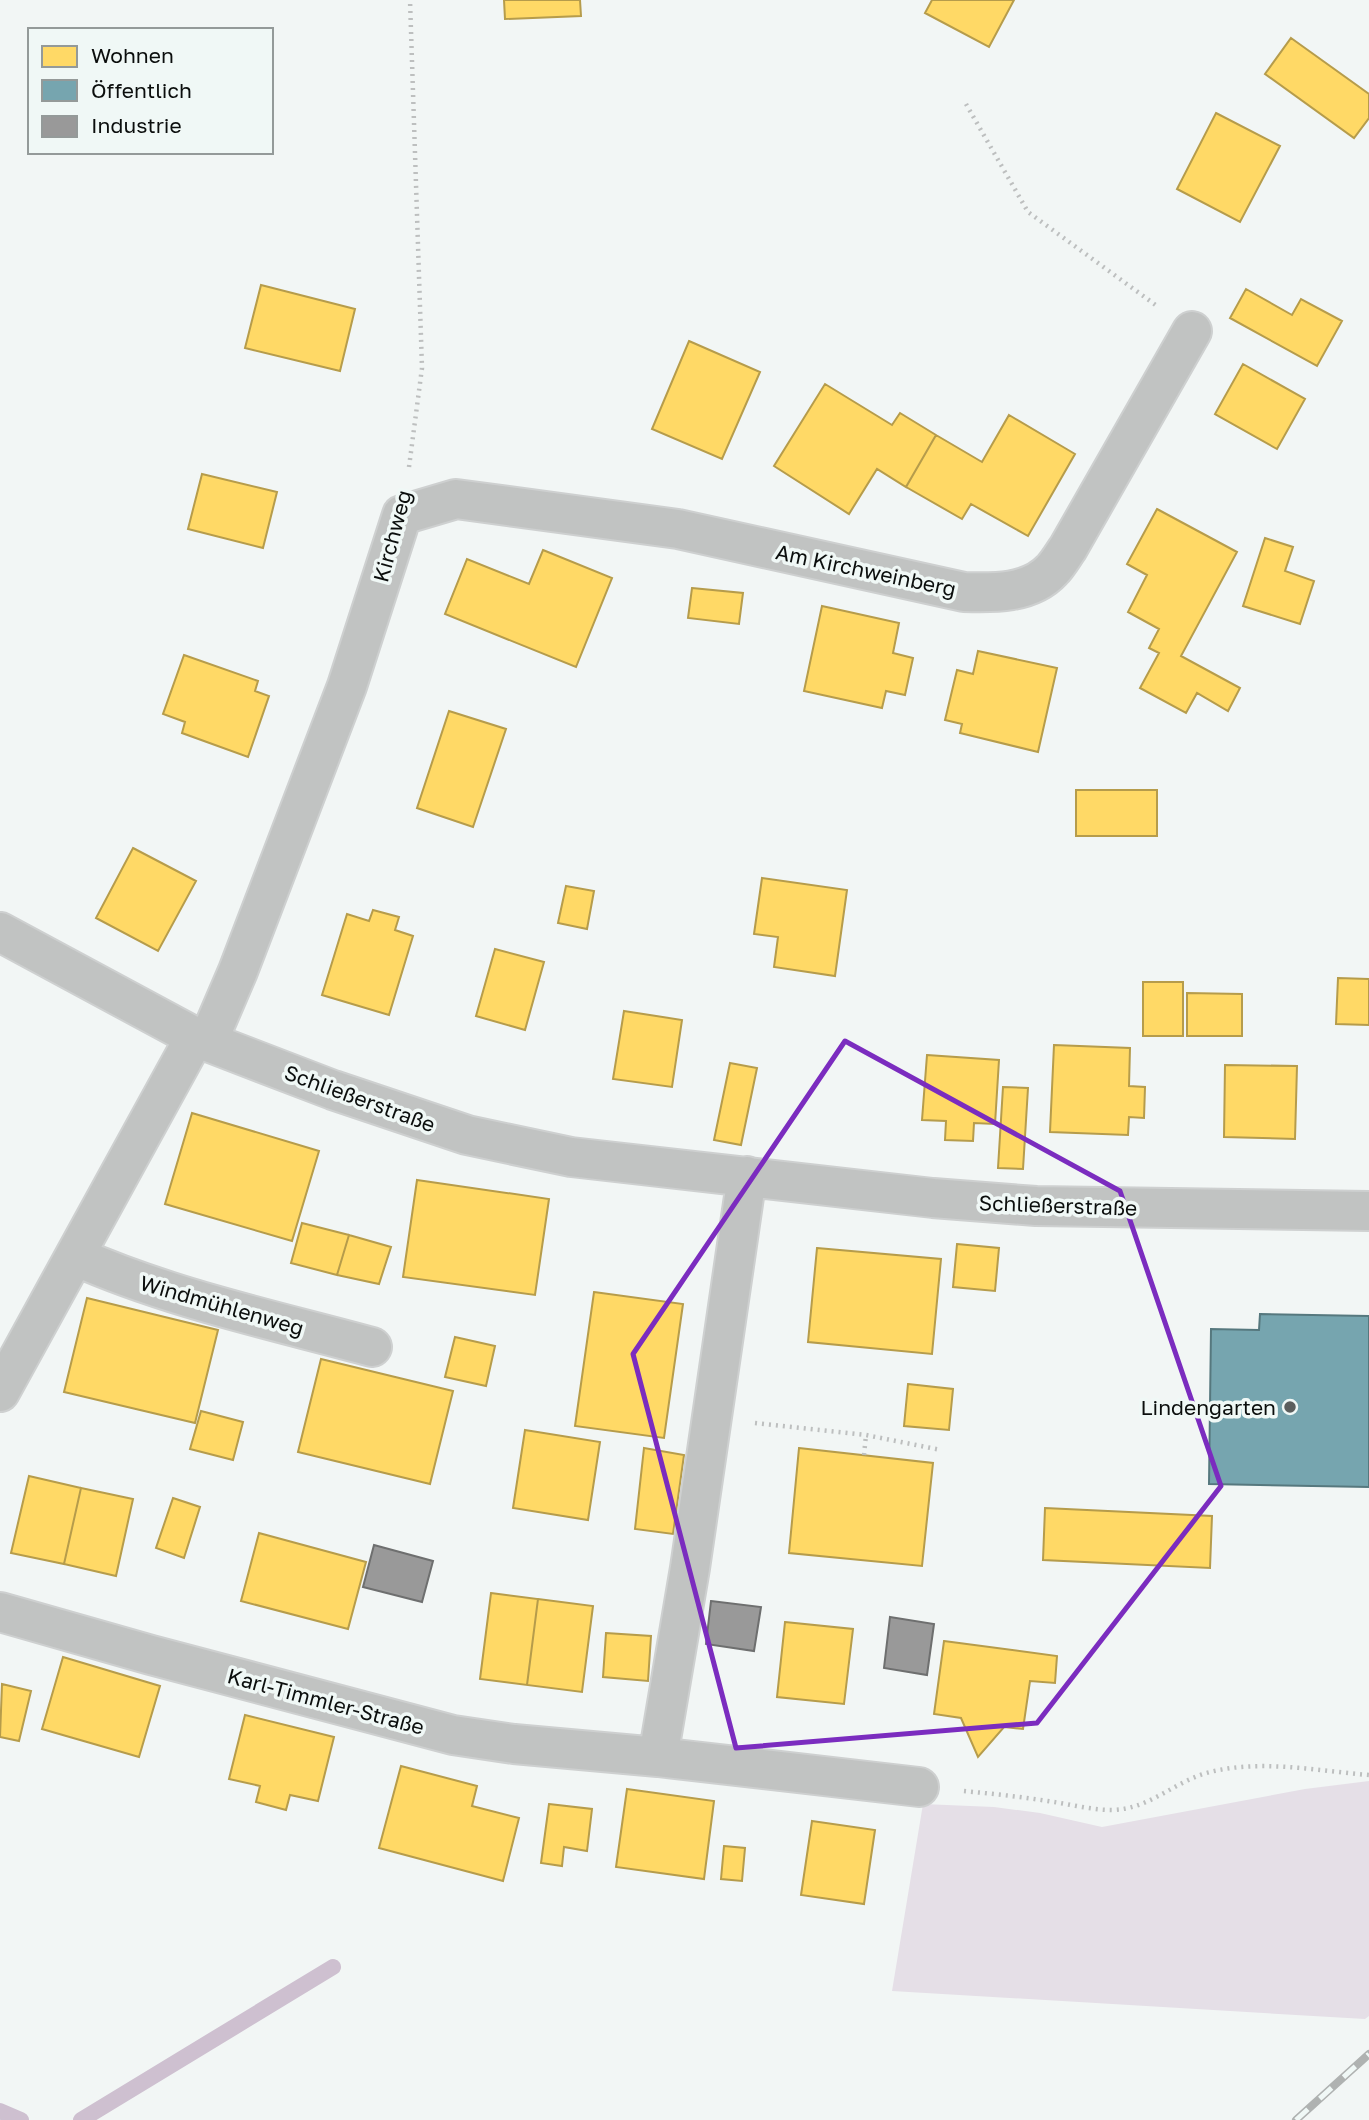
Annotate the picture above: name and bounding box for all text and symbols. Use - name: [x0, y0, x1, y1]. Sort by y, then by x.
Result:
- legend: [28, 28, 273, 154]
- text: Wohnen: [91, 42, 174, 68]
- text: Öffentlich: [91, 77, 192, 103]
- text: Industrie: [91, 112, 182, 138]
- street label: Kirchweg: [367, 487, 417, 585]
- street label: Am Kirchweinberg: [773, 538, 959, 602]
- street label: Schließerstraße: [281, 1059, 439, 1137]
- street label: Schließerstraße: [978, 1189, 1138, 1221]
- street label: Windmühlenweg: [137, 1269, 307, 1341]
- place label: Lindengarten: [1141, 1394, 1276, 1420]
- marker: Lindengarten: [1282, 1399, 1298, 1415]
- street label: Karl-Timmler-Straße: [225, 1662, 427, 1740]

